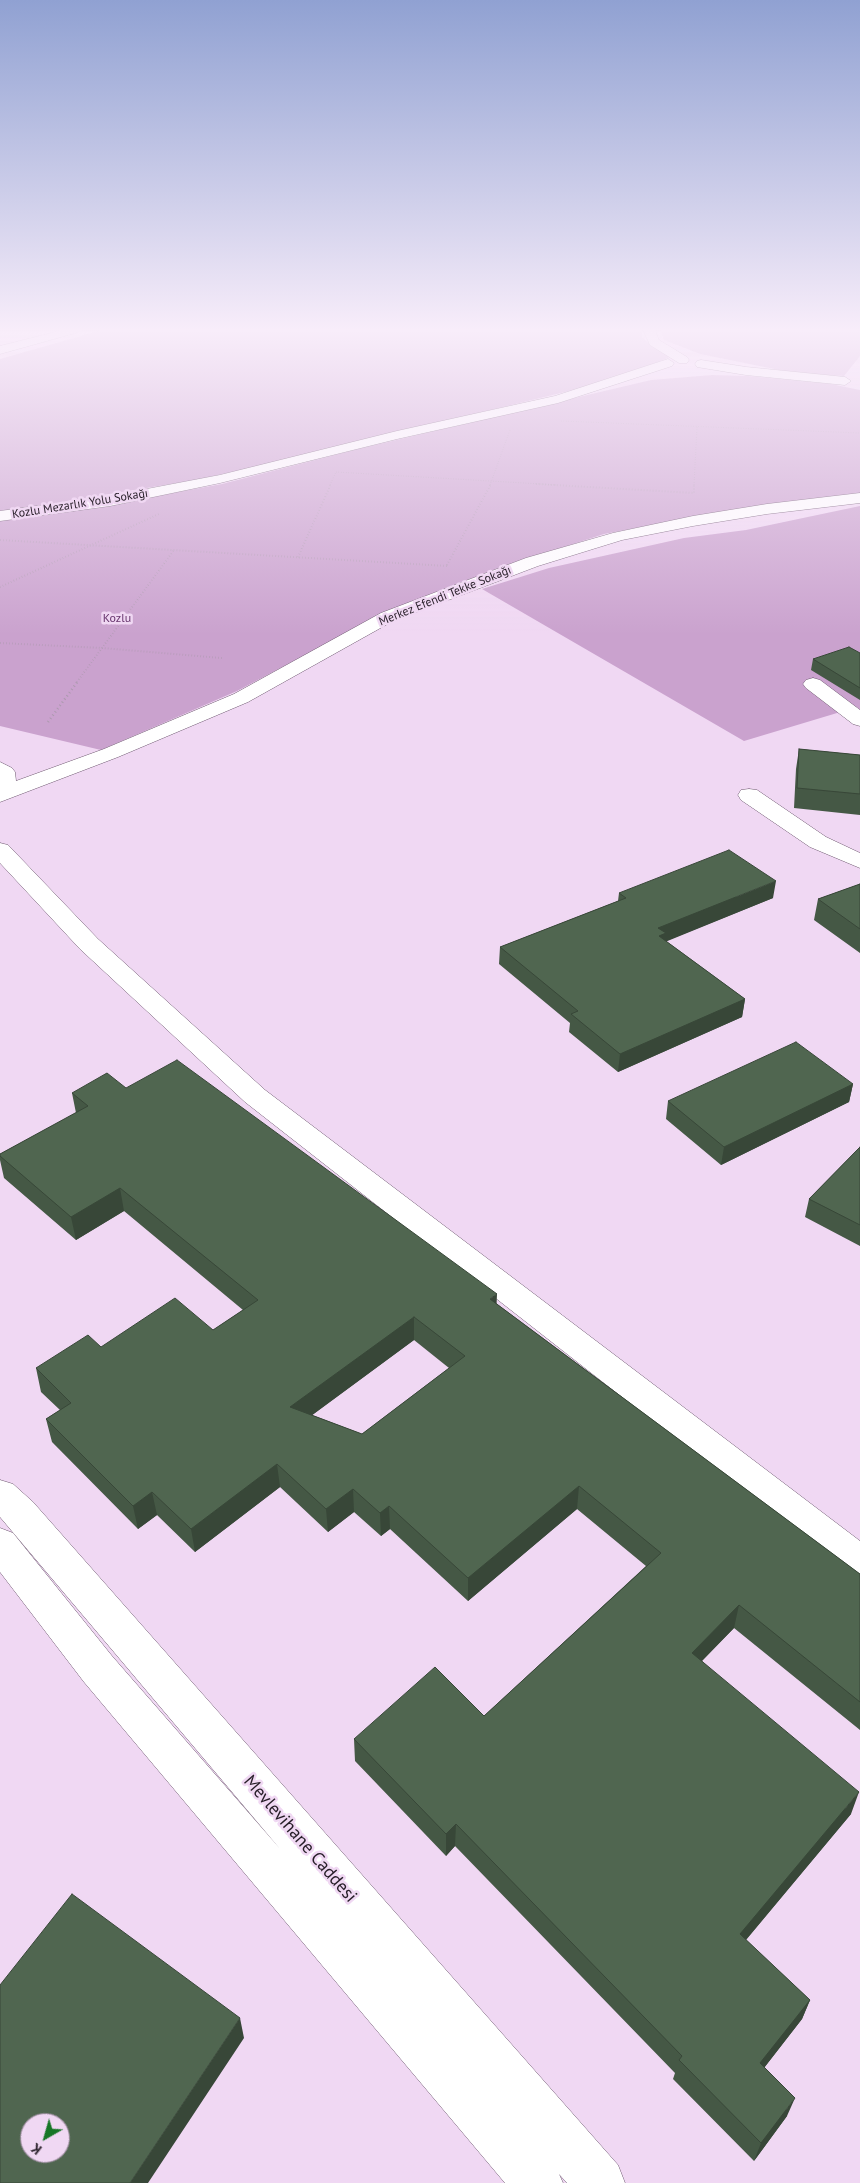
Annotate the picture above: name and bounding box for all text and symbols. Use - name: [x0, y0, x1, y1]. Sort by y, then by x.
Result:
- street label: Kozlu Mezarlık Yolu Sokağı: [11, 486, 149, 522]
- street label: Merkez Efendi Tekke Sokağı: [377, 563, 513, 629]
- park label: Kozlu: [103, 612, 131, 626]
- street label: Mevlevihane Caddesi: [239, 1771, 361, 1907]
- north arrow: [20, 2113, 70, 2163]
- text: K: [27, 2139, 45, 2159]

